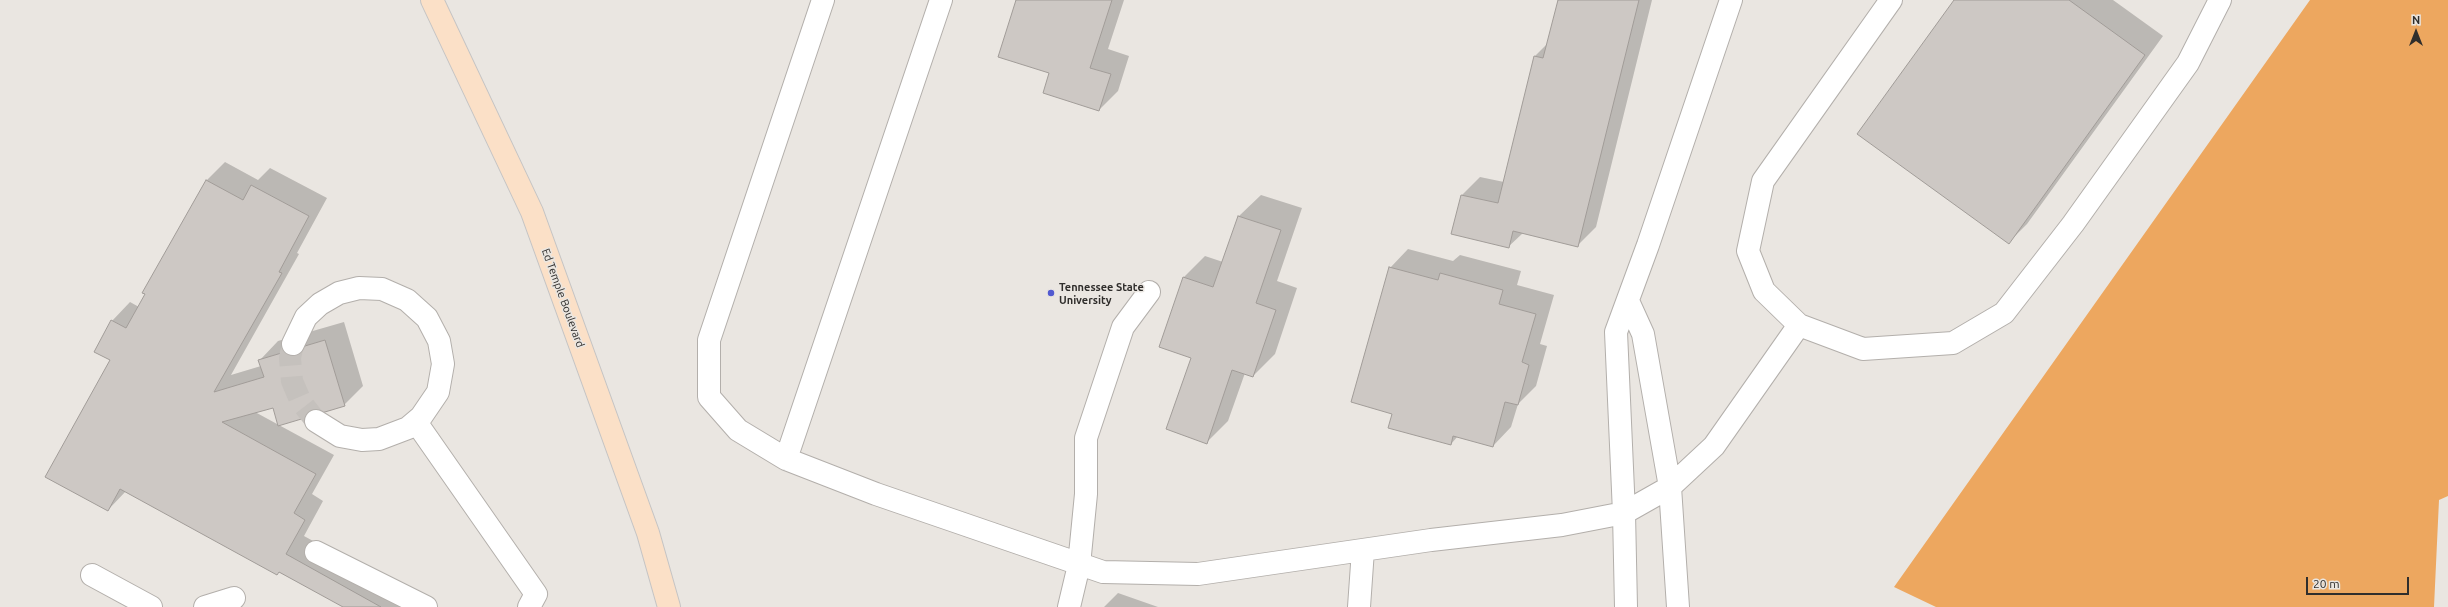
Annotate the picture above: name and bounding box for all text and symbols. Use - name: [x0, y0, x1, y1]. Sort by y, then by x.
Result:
- north arrow: [2396, 12, 2436, 52]
- text: N: [2412, 14, 2420, 26]
- street label: Ed Temple Boulevard: [539, 247, 587, 349]
- place label: Tennessee State University: [1059, 280, 1144, 306]
- marker: Tennessee State University: [1046, 288, 1056, 298]
- scale bar: [2308, 569, 2411, 595]
- text: 20 m: [2313, 577, 2340, 590]

